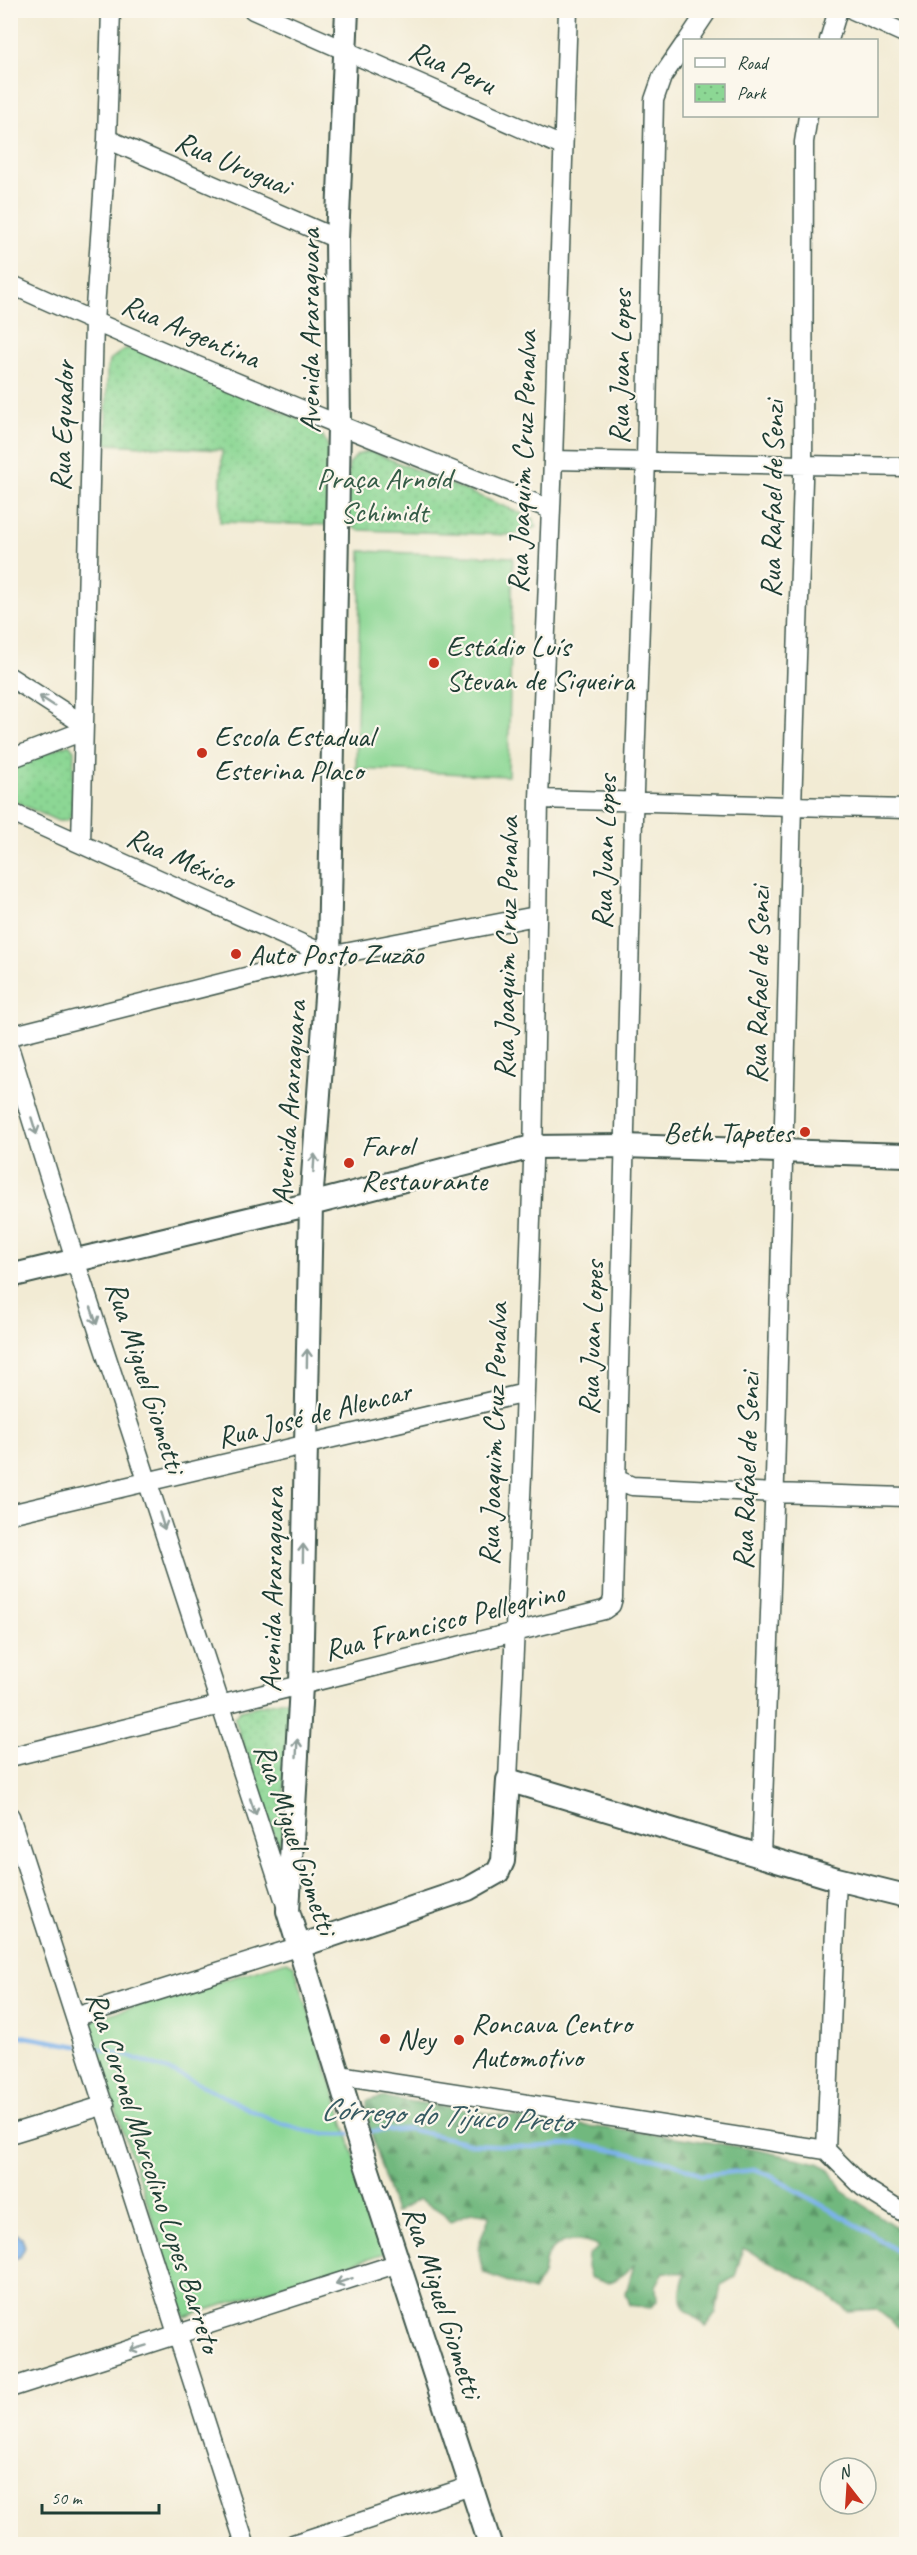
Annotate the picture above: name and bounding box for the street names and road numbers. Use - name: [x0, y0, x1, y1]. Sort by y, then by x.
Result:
- street label: Rua Peru: [403, 31, 503, 104]
- street label: Rua Uruguai: [170, 122, 300, 206]
- street label: Avenida Araraquara: [290, 227, 328, 433]
- street label: Rua Argentina: [116, 285, 268, 378]
- street label: Rua Juan Lopes: [600, 287, 640, 445]
- street label: Rua Joaquim Cruz Penalva: [498, 328, 546, 594]
- street label: Rua Equador: [41, 358, 83, 492]
- street label: Rua Rafael de Senzi: [751, 397, 793, 598]
- street label: Rua Juan Lopes: [582, 771, 626, 930]
- street label: Rua Joaquim Cruz Penalva: [485, 814, 527, 1080]
- street label: Rua México: [121, 817, 244, 900]
- street label: Rua Rafael de Senzi: [737, 883, 779, 1084]
- street label: Avenida Araraquara: [263, 998, 315, 1206]
- street label: Rua Juan Lopes: [569, 1257, 613, 1416]
- street label: Rua Miguel Giometti: [97, 1276, 196, 1481]
- street label: Rua Joaquim Cruz Penalva: [469, 1300, 517, 1566]
- street label: Rua Rafael de Senzi: [724, 1368, 769, 1570]
- street label: Rua José de Alencar: [213, 1371, 417, 1456]
- street label: Avenida Araraquara: [251, 1485, 293, 1693]
- street label: Rua Francisco Pellegrino: [320, 1572, 569, 1669]
- street label: Rua Miguel Giometti: [246, 1739, 348, 1943]
- street label: Rua Coronel Marcolino Lopes Barreto: [78, 1987, 231, 2360]
- street label: Rua Miguel Giometti: [394, 2201, 493, 2406]

